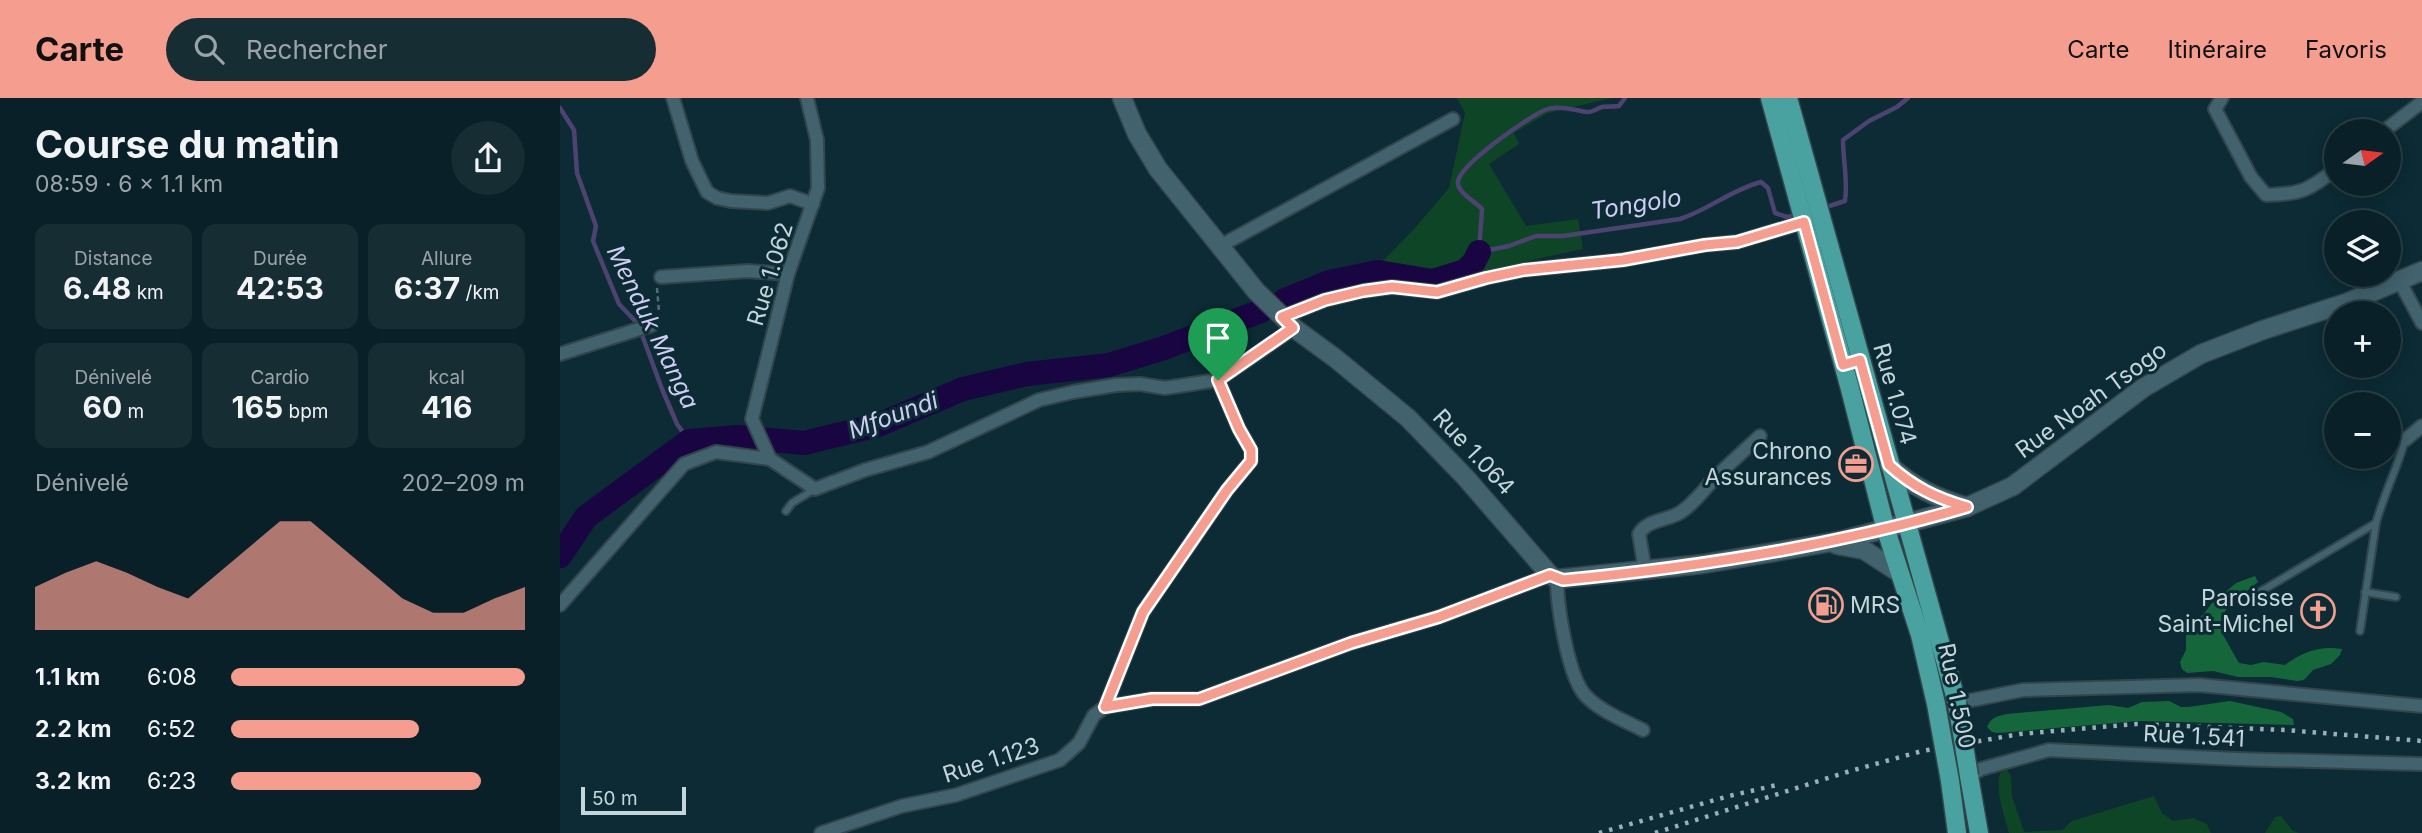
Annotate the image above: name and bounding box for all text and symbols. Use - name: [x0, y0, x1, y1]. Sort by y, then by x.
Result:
- search box: [166, 18, 656, 81]
- text: Carte: [35, 29, 124, 69]
- icon: search: [190, 30, 228, 68]
- text: Rechercher: [246, 34, 388, 65]
- text: Carte: [2067, 35, 2129, 64]
- text: Itinéraire: [2167, 35, 2267, 64]
- text: Favoris: [2305, 35, 2387, 64]
- north arrow: [2324, 119, 2401, 196]
- map controls: [2324, 119, 2401, 469]
- text: Course du matin: [35, 121, 340, 167]
- button: share: [451, 121, 525, 195]
- text: 08:59 · 6 × 1.1 km: [35, 170, 223, 198]
- water label: Tongolo: [1589, 183, 1683, 225]
- button: layers: [2324, 210, 2401, 287]
- street label: Rue 1.062: [741, 219, 799, 329]
- water label: Menduk Manga: [601, 240, 705, 414]
- text: Distance: [74, 247, 153, 270]
- text: Durée: [253, 247, 307, 270]
- text: Allure: [421, 247, 472, 270]
- text: 6.48: [63, 270, 131, 306]
- text: 42:53: [236, 270, 324, 306]
- text: 6:37: [394, 270, 460, 306]
- text: km: [131, 281, 164, 304]
- text: /km: [460, 281, 499, 304]
- button: +: [2324, 301, 2401, 378]
- pin: [1188, 308, 1248, 380]
- icon: arrive: [1199, 319, 1237, 357]
- street label: Rue Noah Tsogo: [2010, 336, 2172, 464]
- street label: Rue 1.074: [1867, 340, 1923, 448]
- text: Dénivelé: [74, 366, 152, 389]
- text: Cardio: [250, 366, 310, 389]
- text: kcal: [429, 366, 465, 389]
- water label: Mfoundi: [844, 385, 943, 445]
- text: 60: [82, 389, 122, 425]
- text: 165: [232, 389, 283, 425]
- text: 416: [421, 389, 472, 425]
- button: −: [2324, 392, 2401, 469]
- text: m: [122, 400, 144, 423]
- text: bpm: [283, 400, 328, 423]
- street label: Rue 1.064: [1427, 403, 1521, 501]
- place label: Chrono Assurances: [1704, 437, 1832, 491]
- office icon: Chrono Assurances: [1837, 445, 1875, 483]
- text: Dénivelé: [35, 469, 129, 497]
- text: 202–209 m: [402, 469, 525, 497]
- place label: Paroisse Saint-Michel: [2157, 584, 2294, 638]
- fuel station icon: MRS: [1807, 586, 1845, 624]
- place label: MRS: [1850, 591, 1900, 619]
- church icon: Paroisse Saint-Michel: [2299, 592, 2337, 630]
- street label: Rue 1.500: [1932, 641, 1982, 751]
- text: 1.1 km: [35, 663, 100, 691]
- text: 6:08: [147, 663, 197, 691]
- text: 2.2 km: [35, 715, 111, 743]
- text: 6:52: [147, 715, 196, 743]
- street label: Rue 1.541: [2142, 719, 2246, 753]
- street label: Rue 1.123: [939, 731, 1043, 789]
- text: 3.2 km: [35, 767, 111, 795]
- text: 6:23: [147, 767, 196, 795]
- scale bar: [581, 784, 686, 816]
- text: 50 m: [592, 787, 638, 810]

